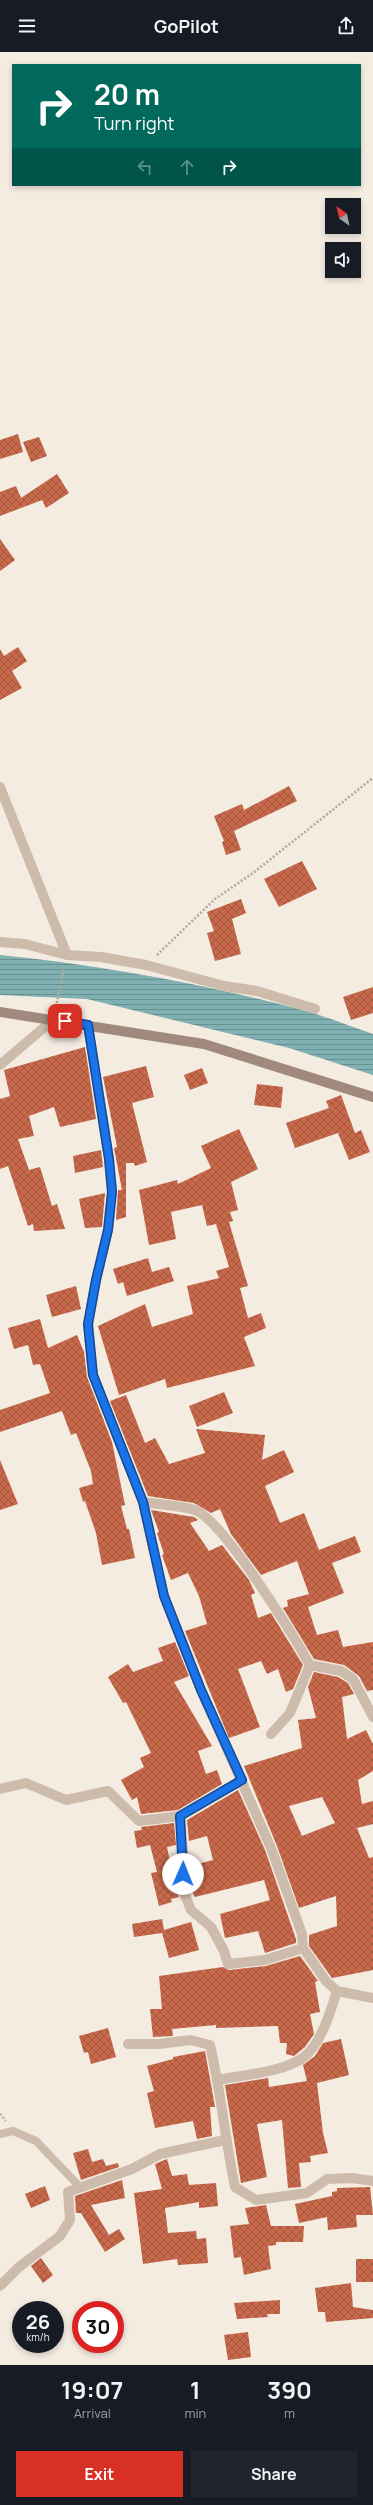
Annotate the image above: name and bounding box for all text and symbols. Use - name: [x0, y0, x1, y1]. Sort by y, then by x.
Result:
- text: GoPilot: [154, 14, 219, 38]
- icon: menu: [16, 15, 38, 37]
- icon: share: [335, 15, 357, 37]
- text: 20 m: [94, 75, 160, 113]
- icon: right: [28, 80, 80, 132]
- text: Turn right: [94, 111, 175, 135]
- icon: left: [134, 156, 156, 178]
- icon: ahead: [176, 156, 198, 178]
- icon: right: [218, 156, 240, 178]
- north arrow: [325, 198, 361, 234]
- map controls: [325, 198, 361, 278]
- button: sound: [325, 242, 361, 278]
- pin: [48, 1004, 82, 1038]
- icon: arrive: [54, 1010, 76, 1032]
- position arrow: [162, 1853, 204, 1895]
- speed limit sign: 30: [72, 2301, 124, 2353]
- text: 26: [26, 2308, 50, 2335]
- text: km/h: [26, 2330, 50, 2344]
- text: 19:07: [61, 2373, 123, 2406]
- text: 1: [190, 2373, 201, 2406]
- text: 390: [267, 2373, 312, 2406]
- text: Arrival: [74, 2404, 111, 2422]
- text: min: [184, 2404, 206, 2422]
- text: m: [284, 2404, 295, 2422]
- button: Exit: [16, 2451, 183, 2497]
- button: Share: [191, 2451, 357, 2497]

